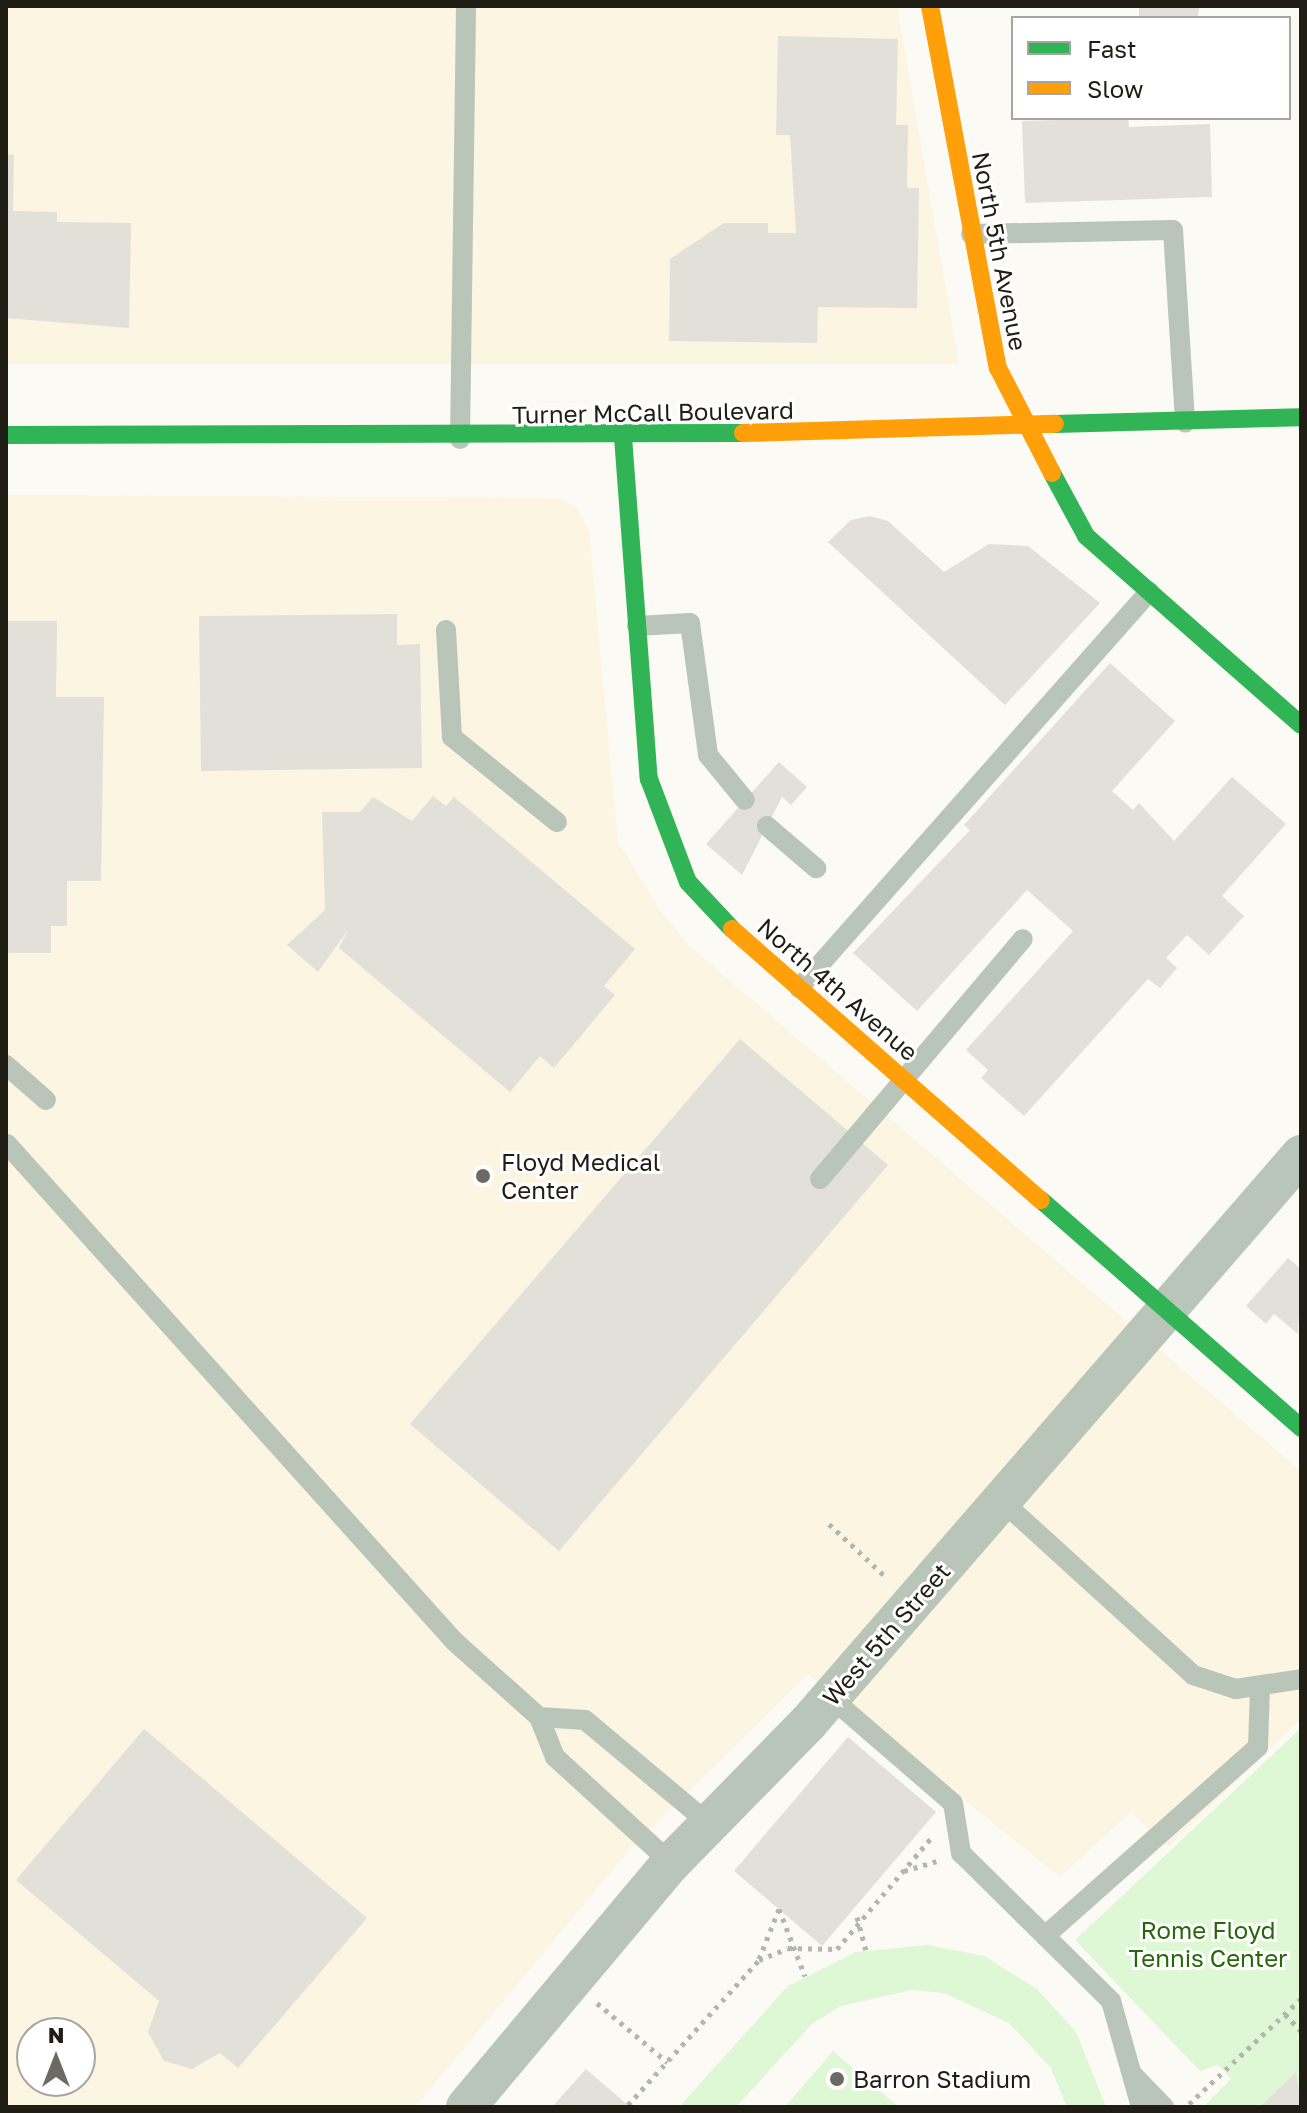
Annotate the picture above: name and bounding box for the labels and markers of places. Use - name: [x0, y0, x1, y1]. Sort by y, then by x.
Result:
- place label: Floyd Medical Center: [501, 1148, 660, 1204]
- marker: Floyd Medical Center: [472, 1165, 494, 1187]
- place label: Barron Stadium: [853, 2065, 1031, 2093]
- marker: Barron Stadium: [828, 2070, 846, 2088]

